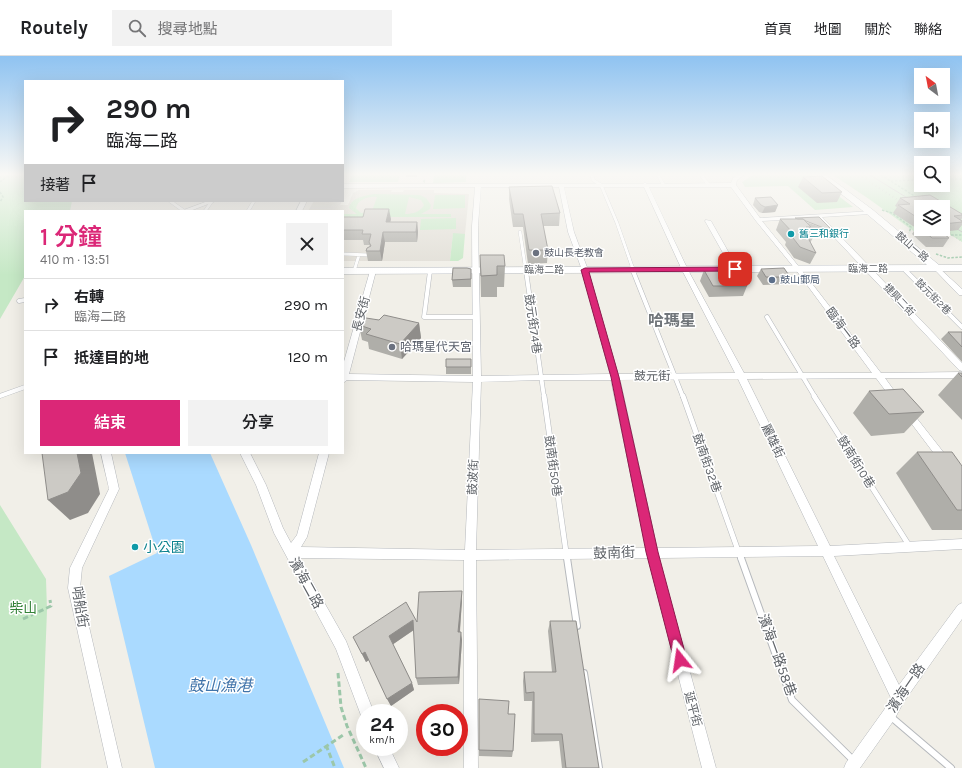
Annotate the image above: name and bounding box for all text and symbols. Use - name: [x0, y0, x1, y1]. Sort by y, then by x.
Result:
- search box: [112, 10, 392, 46]
- text: Routely: [20, 17, 88, 39]
- icon: search: [126, 17, 148, 39]
- text: 搜尋地點: [158, 20, 218, 38]
- text: 首頁: [764, 21, 792, 38]
- text: 地圖: [814, 21, 842, 38]
- text: 關於: [864, 21, 892, 38]
- text: 聯絡: [914, 21, 942, 38]
- north arrow: [914, 68, 950, 104]
- map controls: [914, 68, 950, 236]
- text: 290 m: [106, 92, 191, 125]
- icon: right: [40, 96, 92, 148]
- button: sound: [914, 112, 950, 148]
- text: 臨海二路: [106, 130, 178, 152]
- button: search: [914, 156, 950, 192]
- icon: arrive: [78, 172, 100, 194]
- text: 接著: [40, 176, 70, 194]
- button: layers: [914, 200, 950, 236]
- text: 1 分鐘: [40, 223, 102, 251]
- button: close: [286, 223, 328, 265]
- place label: 舊三和銀行: [799, 228, 849, 240]
- marker: 舊三和銀行: [786, 229, 796, 239]
- street label: 鼓山一路: [893, 229, 931, 265]
- place label: 鼓山長老教會: [544, 247, 604, 259]
- marker: 鼓山長老教會: [531, 248, 541, 258]
- text: 410 m · 13:51: [40, 252, 110, 267]
- pin: [718, 252, 752, 286]
- icon: arrive: [724, 258, 746, 280]
- street label: 臨海二路: [848, 263, 888, 275]
- street label: 臨海二路: [524, 264, 564, 276]
- place label: 鼓山郵局: [780, 274, 820, 286]
- marker: 鼓山郵局: [767, 275, 777, 285]
- street label: 鼓元街2巷: [913, 277, 953, 317]
- street label: 捷興二街: [881, 281, 917, 319]
- text: 右轉: [74, 288, 104, 306]
- street label: 鼓元街74巷: [522, 293, 544, 355]
- icon: right: [40, 294, 62, 316]
- street label: 長安街: [350, 295, 372, 333]
- text: 290 m: [284, 296, 328, 314]
- street label: 臨海一路: [823, 305, 863, 351]
- text: 臨海二路: [74, 309, 126, 324]
- district label: 哈瑪星: [648, 311, 696, 330]
- place label: 哈瑪星代天宮: [400, 340, 472, 354]
- marker: 哈瑪星代天宮: [387, 342, 397, 352]
- icon: arrive: [40, 346, 62, 368]
- text: 120 m: [288, 348, 328, 366]
- text: 抵達目的地: [74, 349, 149, 367]
- street label: 鼓元街: [634, 369, 670, 383]
- button: 結束: [40, 400, 180, 446]
- button: 分享: [188, 400, 328, 446]
- street label: 麗雄街: [759, 422, 787, 460]
- street label: 鼓南街32巷: [690, 431, 724, 495]
- street label: 鼓南街10巷: [834, 433, 878, 491]
- street label: 鼓南街50巷: [542, 434, 564, 498]
- street label: 鼓波街: [465, 459, 481, 495]
- place label: 小公園: [143, 539, 185, 556]
- marker: 小公園: [130, 542, 140, 552]
- street label: 鼓南街: [593, 544, 635, 562]
- street label: 濱海二路: [285, 554, 327, 612]
- street label: 哨船街: [68, 585, 92, 629]
- park label: 柴山: [9, 600, 37, 617]
- street label: 濱海一路58巷: [754, 611, 800, 699]
- position arrow: [659, 639, 701, 681]
- street label: 濱海一路: [883, 660, 929, 716]
- water label: 鼓山漁港: [188, 676, 254, 695]
- street label: 延平街: [682, 690, 704, 728]
- speed limit sign: 30: [416, 704, 468, 756]
- text: 24: [370, 713, 394, 736]
- text: km/h: [369, 734, 395, 746]

